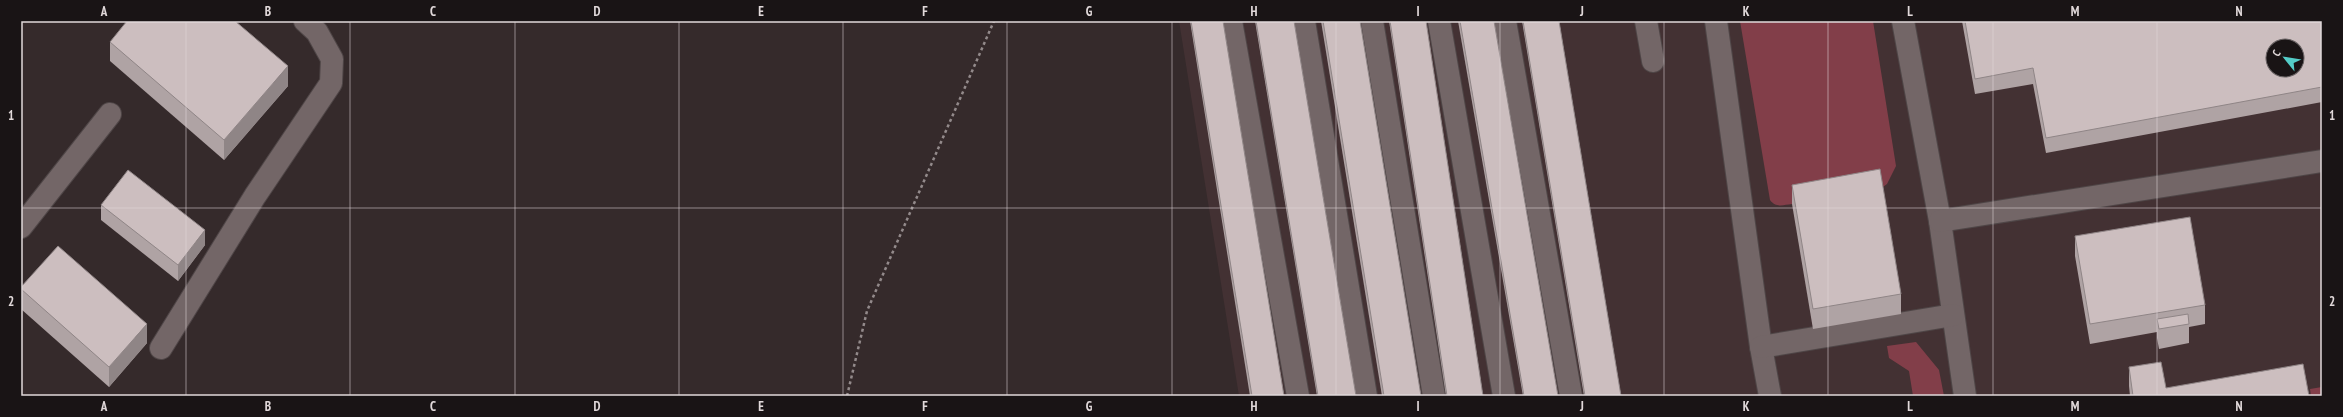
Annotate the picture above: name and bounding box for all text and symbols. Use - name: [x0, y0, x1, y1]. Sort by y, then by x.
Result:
- text: A: [100, 3, 108, 20]
- text: B: [265, 3, 271, 20]
- text: C: [430, 3, 436, 20]
- text: D: [594, 3, 601, 20]
- text: E: [758, 3, 764, 20]
- text: F: [922, 3, 928, 20]
- text: G: [1086, 3, 1093, 20]
- text: H: [1251, 3, 1258, 20]
- text: I: [1416, 3, 1420, 20]
- text: J: [1579, 3, 1584, 20]
- text: K: [1743, 3, 1750, 20]
- text: L: [1907, 3, 1913, 20]
- text: M: [2071, 3, 2080, 20]
- text: N: [2235, 3, 2243, 20]
- north arrow: [2265, 38, 2305, 78]
- text: С: [2269, 47, 2284, 59]
- text: 1: [8, 107, 14, 124]
- text: 1: [2329, 107, 2335, 124]
- text: 2: [8, 293, 14, 310]
- text: 2: [2329, 293, 2335, 310]
- text: A: [100, 398, 108, 415]
- text: B: [265, 398, 271, 415]
- text: C: [430, 398, 436, 415]
- text: D: [594, 398, 601, 415]
- text: E: [758, 398, 764, 415]
- text: F: [922, 398, 928, 415]
- text: G: [1086, 398, 1093, 415]
- text: H: [1251, 398, 1258, 415]
- text: I: [1416, 398, 1420, 415]
- text: J: [1579, 398, 1584, 415]
- text: K: [1743, 398, 1750, 415]
- text: L: [1907, 398, 1913, 415]
- text: M: [2071, 398, 2080, 415]
- text: N: [2235, 398, 2243, 415]

